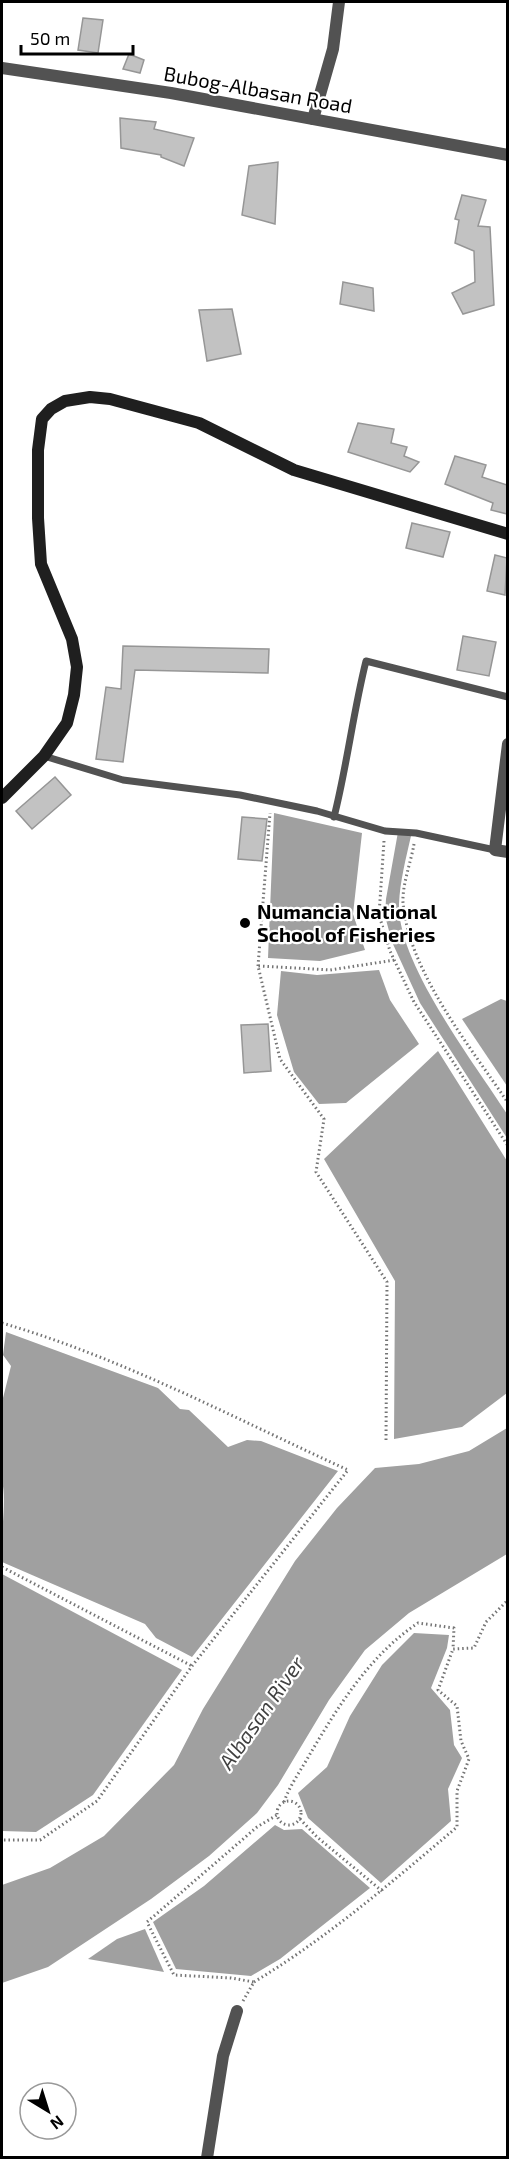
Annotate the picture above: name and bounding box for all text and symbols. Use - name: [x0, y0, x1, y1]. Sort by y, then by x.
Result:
- scale bar: [21, 18, 134, 56]
- text: 50 m: [30, 27, 70, 49]
- street label: Bubog-Albasan Road: [162, 61, 354, 117]
- place label: Numancia National School of Fisheries: [257, 899, 438, 946]
- marker: Numancia National School of Fisheries: [238, 916, 252, 930]
- water label: Albasan River: [212, 1651, 309, 1774]
- north arrow: [18, 2081, 78, 2141]
- text: N: [47, 2112, 68, 2134]

